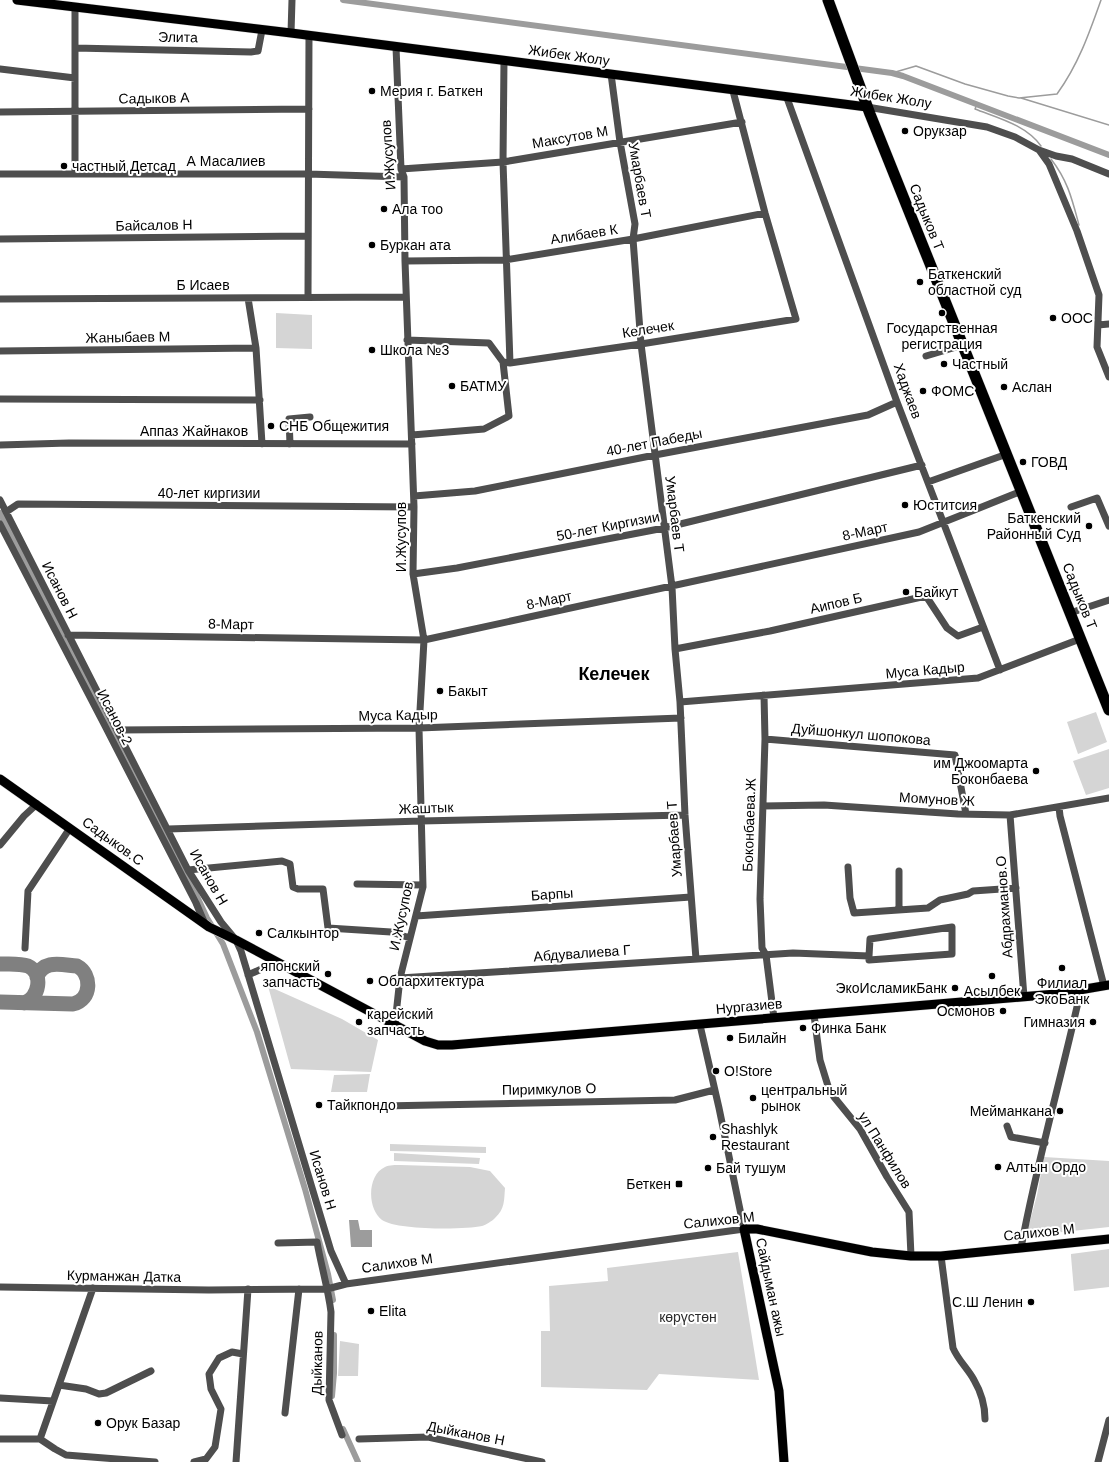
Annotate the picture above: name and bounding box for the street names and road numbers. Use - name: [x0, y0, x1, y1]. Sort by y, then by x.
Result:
- street label: Элита: [158, 29, 198, 45]
- street label: Жибек Жолу: [527, 41, 611, 69]
- street label: Жибек Жолу: [849, 83, 933, 111]
- street label: Садыков А: [118, 89, 190, 107]
- street label: И.Жусупов: [378, 119, 398, 191]
- street label: Максутов М: [531, 122, 609, 152]
- street label: Умарбаев Т: [625, 141, 655, 220]
- street label: А Масалиев: [187, 153, 265, 169]
- street label: Садыков Т: [906, 181, 948, 253]
- street label: Байсалов Н: [115, 216, 193, 234]
- street label: Алибаев К: [549, 221, 620, 247]
- street label: Б Исаев: [176, 277, 230, 293]
- street label: Келечек: [621, 317, 676, 341]
- street label: Жаныбаев М: [85, 328, 171, 346]
- street label: Хаджаев: [891, 361, 925, 421]
- street label: Аппаз Жайнаков: [140, 423, 248, 439]
- street label: 40-лет Пабеды: [605, 425, 703, 459]
- street label: Умарбаев Т: [662, 475, 688, 553]
- street label: 40-лет киргизии: [158, 485, 260, 501]
- street label: И.Жусупов: [393, 502, 409, 572]
- street label: 50-лет Киргизии: [555, 508, 661, 544]
- street label: 8-Март: [841, 518, 890, 544]
- street label: Исанов Н: [39, 559, 81, 621]
- street label: Садыков Т: [1059, 560, 1101, 632]
- street label: 8-Март: [525, 587, 574, 613]
- street label: Аипов Б: [808, 589, 864, 617]
- street label: 8-Март: [208, 616, 255, 632]
- street label: Муса Кадыр: [885, 659, 965, 681]
- street label: Исанов-2: [94, 687, 136, 748]
- street label: Муса Кадыр: [358, 706, 438, 724]
- street label: Дуйшонкул шопокова: [791, 720, 932, 748]
- street label: Боконбаева.Ж: [739, 778, 759, 872]
- street label: Момунов Ж: [899, 789, 976, 809]
- street label: Жаштык: [398, 799, 454, 817]
- street label: Умарбаев Т: [663, 800, 685, 878]
- street label: Садыков.С: [79, 813, 147, 869]
- street label: Исанов Н: [187, 846, 231, 908]
- street label: Абдрахманов.О: [992, 855, 1016, 959]
- street label: И.Жусупов: [386, 880, 416, 952]
- street label: Барпы: [530, 885, 574, 903]
- street label: Абдувалиева Г: [533, 942, 631, 964]
- street label: Нургазиев: [715, 995, 783, 1017]
- street label: Пиримкулов О: [502, 1080, 596, 1098]
- street label: ул Панфилов: [855, 1109, 915, 1191]
- street label: Исанов Н: [306, 1148, 340, 1212]
- street label: Салихов М: [683, 1208, 755, 1232]
- street label: Салихов М: [1003, 1220, 1075, 1244]
- street label: Сайдыман ажы: [753, 1236, 789, 1338]
- street label: Салихов М: [360, 1250, 434, 1276]
- street label: Курманжан Датка: [67, 1267, 181, 1285]
- street label: Дыйканов: [308, 1331, 326, 1395]
- street label: Дыйканов Н: [426, 1418, 506, 1448]

